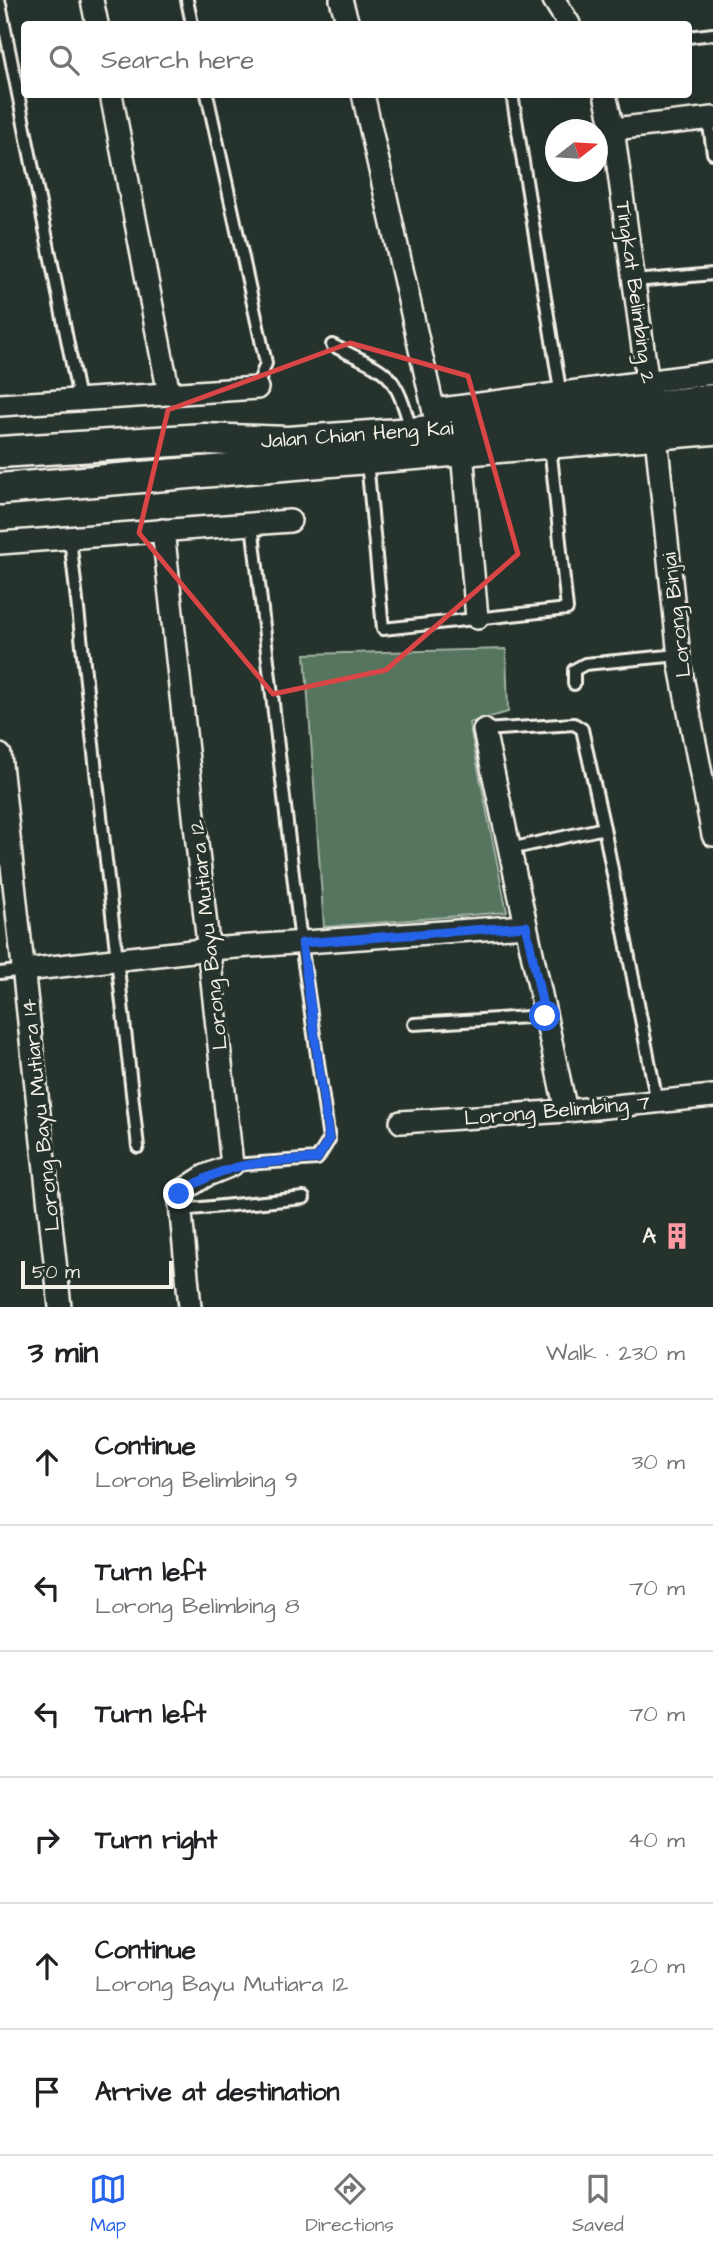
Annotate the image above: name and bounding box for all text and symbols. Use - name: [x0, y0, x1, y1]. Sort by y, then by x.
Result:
- search box: [21, 21, 692, 98]
- icon: search: [45, 41, 83, 79]
- text: Search here: [101, 42, 254, 78]
- north arrow: [545, 119, 608, 182]
- street label: Tingkat Belimbing 2: [606, 199, 663, 385]
- street label: Jalan Chian Heng Kai: [260, 413, 455, 458]
- street label: Lorong Binjai: [654, 551, 701, 679]
- street label: Lorong Bayu Mutiara 12: [182, 818, 237, 1052]
- street label: Lorong Bayu Mutiara 14: [14, 997, 69, 1233]
- route start: [529, 1000, 560, 1031]
- street label: Lorong Belimbing 7: [463, 1088, 651, 1135]
- route end: [163, 1178, 194, 1209]
- building icon: A: [662, 1221, 692, 1251]
- place label: A: [643, 1222, 657, 1251]
- scale bar: [21, 1258, 173, 1290]
- text: 50 m: [32, 1259, 80, 1286]
- text: 3 min: [28, 1332, 98, 1374]
- text: Walk · 230 m: [546, 1337, 685, 1369]
- text: Continue: [95, 1428, 196, 1464]
- icon: ahead: [28, 1443, 66, 1481]
- text: 30 m: [632, 1446, 685, 1478]
- text: Lorong Belimbing 9: [95, 1464, 298, 1496]
- text: Turn left: [95, 1554, 206, 1590]
- icon: left: [28, 1569, 66, 1607]
- text: 70 m: [629, 1572, 685, 1604]
- text: Lorong Belimbing 8: [95, 1590, 300, 1622]
- icon: left: [28, 1695, 66, 1733]
- text: Turn left: [95, 1696, 206, 1732]
- text: 70 m: [629, 1698, 685, 1730]
- icon: right: [28, 1821, 66, 1859]
- text: Turn right: [95, 1822, 217, 1858]
- text: 40 m: [628, 1824, 685, 1856]
- text: Continue: [95, 1932, 196, 1968]
- icon: ahead: [28, 1947, 66, 1985]
- text: 20 m: [630, 1950, 685, 1982]
- text: Lorong Bayu Mutiara 12: [95, 1968, 349, 2000]
- icon: arrive: [28, 2073, 66, 2111]
- text: Arrive at destination: [95, 2074, 340, 2110]
- tab: Map: [89, 2170, 127, 2239]
- tab: Directions: [305, 2170, 394, 2239]
- tab: Saved: [572, 2170, 624, 2239]

